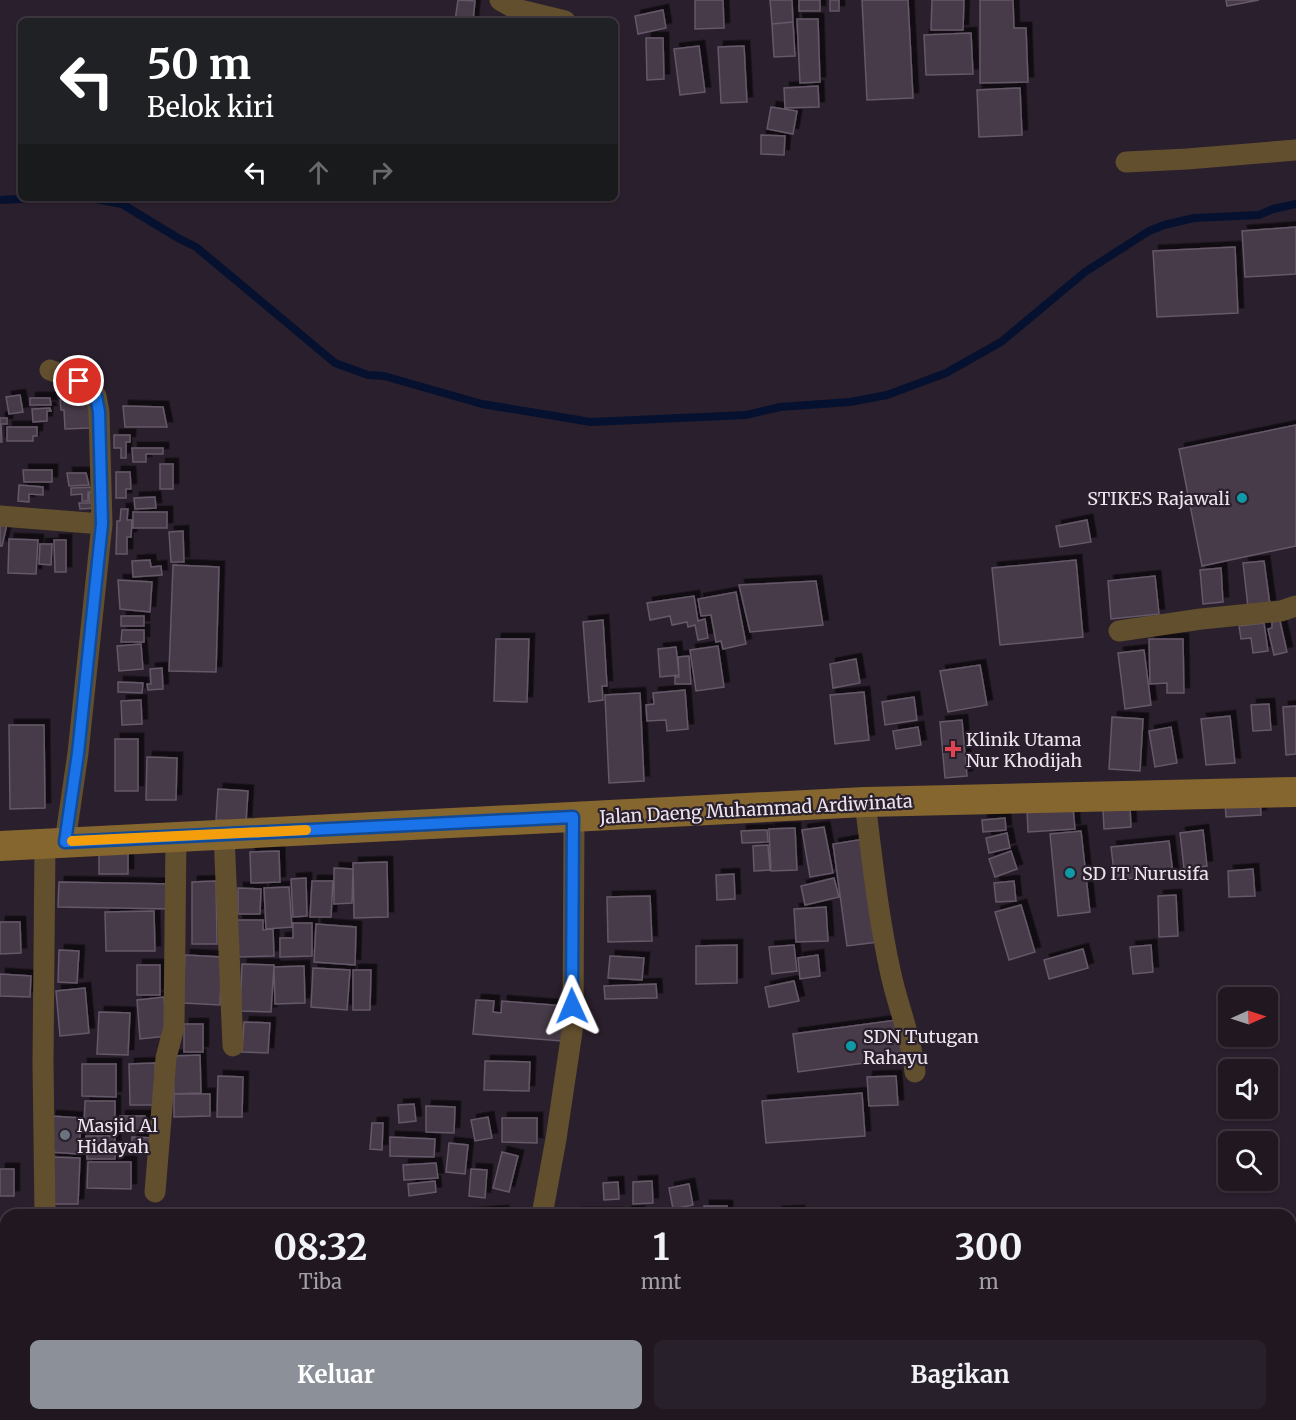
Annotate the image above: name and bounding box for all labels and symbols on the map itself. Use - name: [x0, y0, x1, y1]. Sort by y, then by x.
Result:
- pin: [53, 355, 104, 406]
- place label: STIKES Rajawali: [1087, 487, 1230, 510]
- marker: STIKES Rajawali: [1235, 491, 1249, 505]
- place label: Klinik Utama Nur Khodijah: [966, 728, 1082, 772]
- marker: Klinik Utama Nur Khodijah: [944, 740, 962, 758]
- street label: Jalan Daeng Muhammad Ardiwinata: [598, 789, 914, 829]
- place label: SD IT Nurusifa: [1082, 862, 1209, 885]
- marker: SD IT Nurusifa: [1063, 866, 1077, 880]
- position arrow: [540, 974, 604, 1038]
- north arrow: [1218, 987, 1278, 1047]
- place label: SDN Tutugan Rahayu: [863, 1025, 979, 1069]
- marker: SDN Tutugan Rahayu: [844, 1039, 858, 1053]
- place label: Masjid Al Hidayah: [77, 1114, 158, 1158]
- marker: Masjid Al Hidayah: [58, 1128, 72, 1142]

